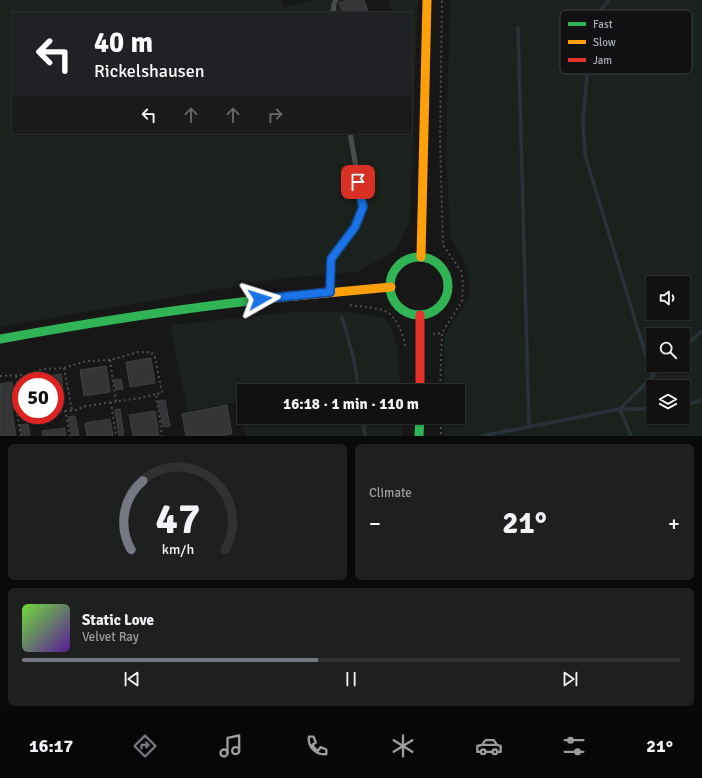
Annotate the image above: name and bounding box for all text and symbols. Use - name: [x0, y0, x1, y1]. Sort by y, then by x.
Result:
- legend: [560, 10, 692, 74]
- text: Fast: [593, 18, 613, 31]
- text: 40 m: [94, 26, 153, 60]
- icon: left: [28, 28, 80, 80]
- text: Slow: [593, 36, 616, 49]
- text: Jam: [593, 54, 612, 67]
- text: Rickelshausen: [94, 60, 205, 82]
- icon: left: [138, 104, 160, 126]
- icon: ahead: [180, 104, 202, 126]
- icon: ahead: [222, 104, 244, 126]
- icon: right: [264, 104, 286, 126]
- pin: [341, 165, 375, 199]
- icon: arrive: [347, 171, 369, 193]
- map controls: [646, 276, 690, 424]
- button: sound: [646, 276, 690, 320]
- position arrow: [239, 278, 281, 320]
- button: search: [646, 328, 690, 372]
- speed limit sign: 50: [12, 372, 64, 424]
- button: layers: [646, 380, 690, 424]
- text: 16:18 · 1 min · 110 m: [283, 395, 419, 413]
- text: Climate: [369, 485, 412, 501]
- text: 47: [155, 494, 200, 545]
- text: 21°: [502, 505, 547, 542]
- text: −: [369, 510, 381, 537]
- text: +: [668, 510, 680, 537]
- text: km/h: [161, 541, 194, 558]
- text: Static Love: [82, 611, 154, 629]
- text: Velvet Ray: [82, 629, 139, 645]
- icon: previous: [121, 668, 143, 690]
- icon: pause: [340, 668, 362, 690]
- icon: next: [559, 668, 581, 690]
- icon: directions: [131, 732, 159, 760]
- icon: music: [217, 732, 245, 760]
- icon: phone: [303, 732, 331, 760]
- icon: climate: [389, 732, 417, 760]
- icon: car: [475, 732, 503, 760]
- icon: filters: [560, 732, 588, 760]
- text: 16:17: [29, 735, 73, 757]
- text: 21°: [646, 735, 673, 757]

